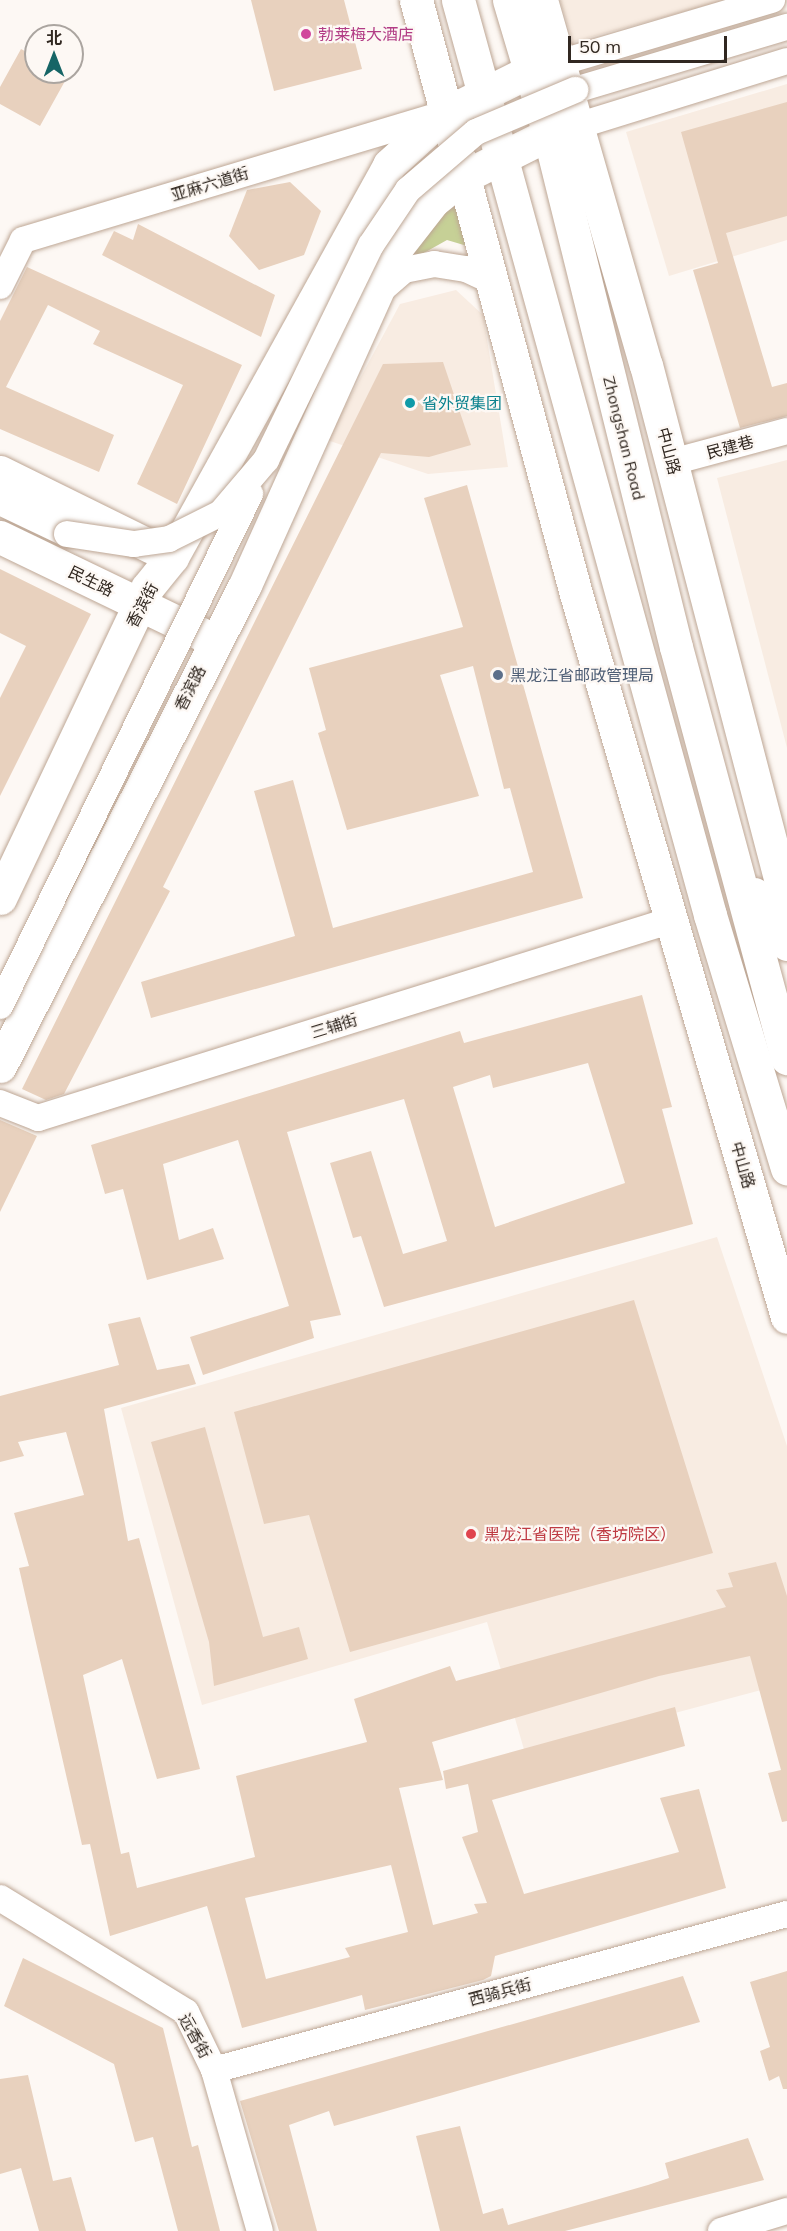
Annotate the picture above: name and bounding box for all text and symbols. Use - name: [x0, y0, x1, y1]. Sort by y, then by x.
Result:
- north arrow: [24, 24, 84, 84]
- place label: 勃莱梅大酒店: [318, 24, 414, 44]
- scale bar: [571, 24, 730, 62]
- marker: 勃莱梅大酒店: [299, 27, 313, 41]
- text: 北: [46, 28, 62, 48]
- text: 50 m: [579, 35, 621, 58]
- street label: 亚麻六道街: [169, 163, 251, 205]
- street label: Zhongshan Road: [599, 374, 649, 502]
- place label: 省外贸集团: [422, 393, 502, 413]
- marker: 省外贸集团: [403, 396, 417, 410]
- street label: 中山路: [654, 425, 684, 477]
- street label: 民建巷: [704, 432, 756, 462]
- street label: 民生路: [65, 562, 117, 600]
- street label: 香滨街: [122, 579, 162, 631]
- street label: 香滨路: [171, 662, 209, 714]
- place label: 黑龙江省邮政管理局: [510, 665, 654, 685]
- marker: 黑龙江省邮政管理局: [491, 668, 505, 682]
- street label: 三辅街: [308, 1010, 360, 1042]
- street label: 中山路: [727, 1139, 759, 1191]
- place label: 黑龙江省医院（香坊院区）: [484, 1524, 676, 1544]
- marker: 黑龙江省医院（香坊院区）: [462, 1525, 480, 1543]
- street label: 西骑兵街: [467, 1974, 533, 2010]
- street label: 远香街: [175, 2010, 215, 2062]

